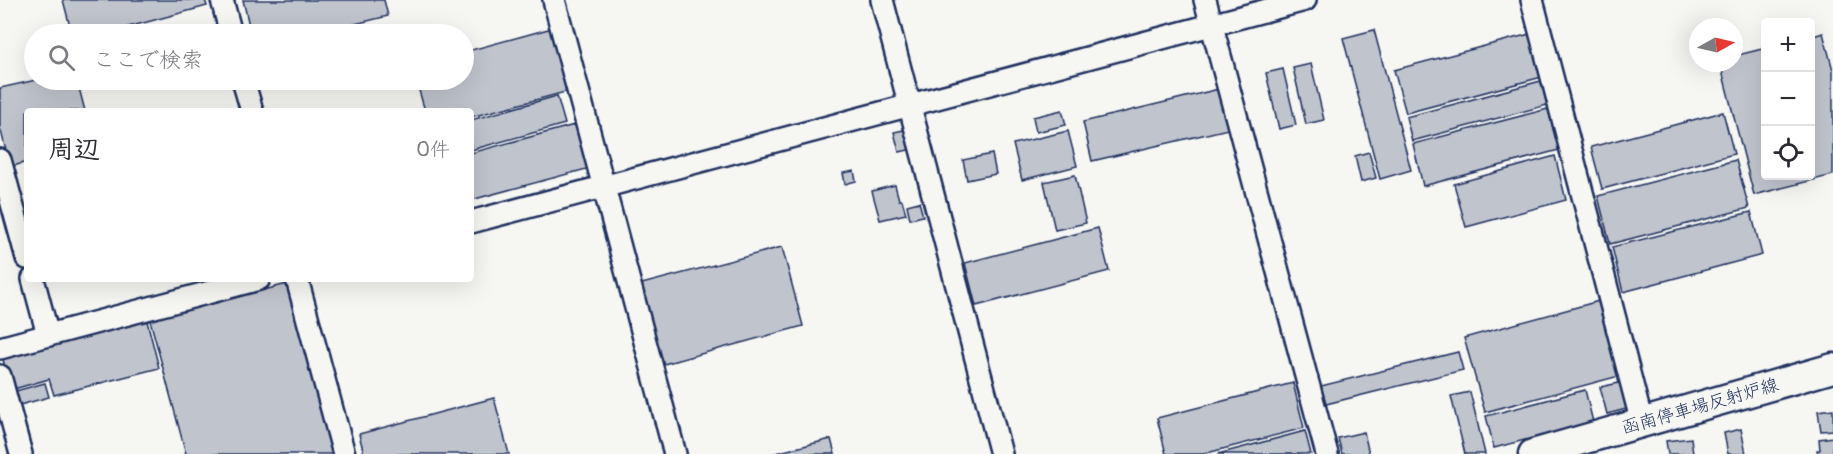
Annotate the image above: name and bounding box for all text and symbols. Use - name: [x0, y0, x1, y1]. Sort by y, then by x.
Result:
- north arrow: [1689, 18, 1743, 72]
- map controls: [1761, 18, 1815, 180]
- button: +: [1761, 18, 1815, 72]
- search box: [24, 24, 474, 90]
- icon: search: [45, 41, 78, 74]
- text: ここで検索: [93, 46, 203, 74]
- button: −: [1761, 72, 1815, 126]
- button: locate: [1761, 126, 1815, 180]
- text: 周辺: [48, 134, 100, 166]
- text: 0件: [416, 137, 450, 162]
- street label: 函南停車場反射炉線: [1619, 373, 1781, 440]

